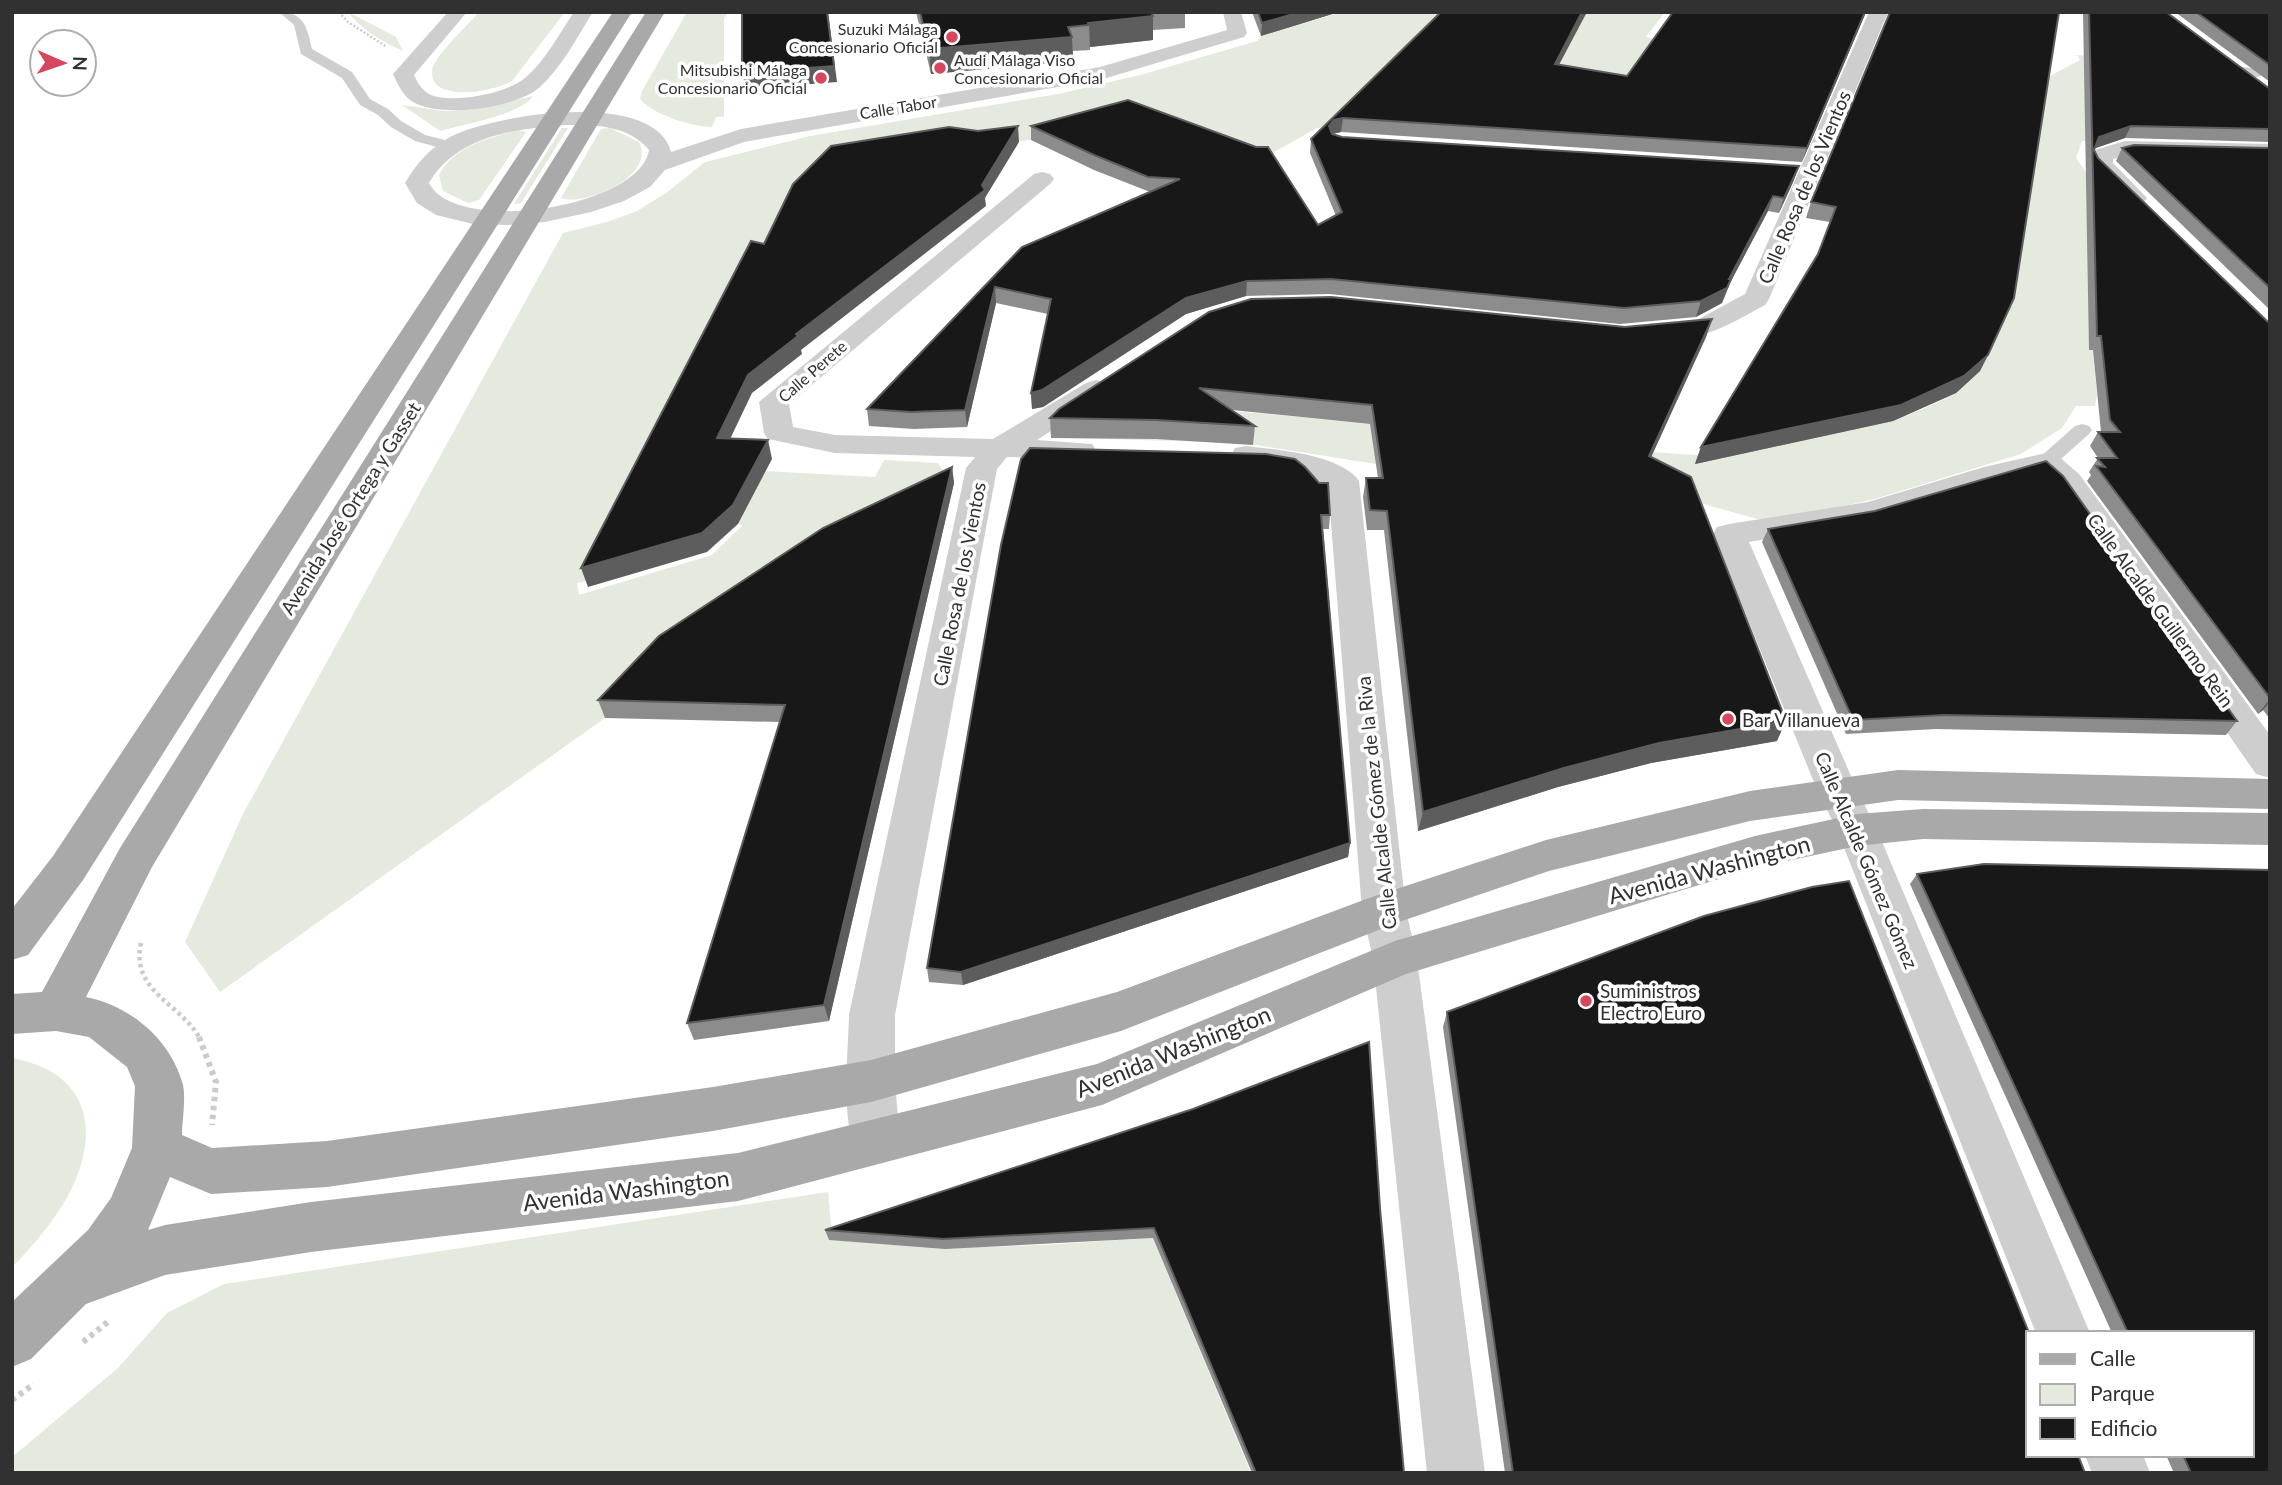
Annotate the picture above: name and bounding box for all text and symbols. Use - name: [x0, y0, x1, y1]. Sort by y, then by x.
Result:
- place label: Suzuki Málaga Concesionario Oficial: [789, 19, 938, 56]
- north arrow: [28, 28, 98, 98]
- marker: Suzuki Málaga Concesionario Oficial: [944, 29, 960, 45]
- place label: Audi Málaga Viso Concesionario Oficial: [954, 50, 1103, 87]
- text: N: [69, 56, 92, 71]
- place label: Mitsubishi Málaga Concesionario Oficial: [658, 60, 807, 97]
- marker: Audi Málaga Viso Concesionario Oficial: [932, 60, 948, 76]
- marker: Mitsubishi Málaga Concesionario Oficial: [813, 70, 829, 86]
- street label: Calle Rosa de los Vientos: [1753, 87, 1855, 287]
- street label: Calle Tabor: [858, 92, 938, 122]
- street label: Calle Perete: [774, 336, 850, 406]
- street label: Avenida José Ortega y Gasset: [275, 397, 425, 618]
- street label: Calle Rosa de los Vientos: [928, 480, 990, 688]
- street label: Calle Alcalde Guillermo Rein: [2083, 509, 2239, 711]
- street label: Calle Alcalde Gómez de la Riva: [1351, 675, 1401, 931]
- place label: Bar Villanueva: [1742, 708, 1860, 731]
- marker: Bar Villanueva: [1720, 711, 1736, 727]
- street label: Calle Alcalde Gómez Gómez: [1811, 748, 1923, 972]
- street label: Avenida Washington: [1605, 829, 1813, 909]
- place label: Suministros Electro Euro: [1600, 979, 1702, 1024]
- marker: Suministros Electro Euro: [1578, 993, 1594, 1009]
- street label: Avenida Washington: [1071, 999, 1275, 1103]
- street label: Avenida Washington: [521, 1163, 731, 1217]
- legend: [2026, 1331, 2254, 1457]
- text: Calle: [2090, 1345, 2135, 1370]
- text: Parque: [2090, 1380, 2155, 1405]
- text: Edificio: [2090, 1415, 2158, 1440]

